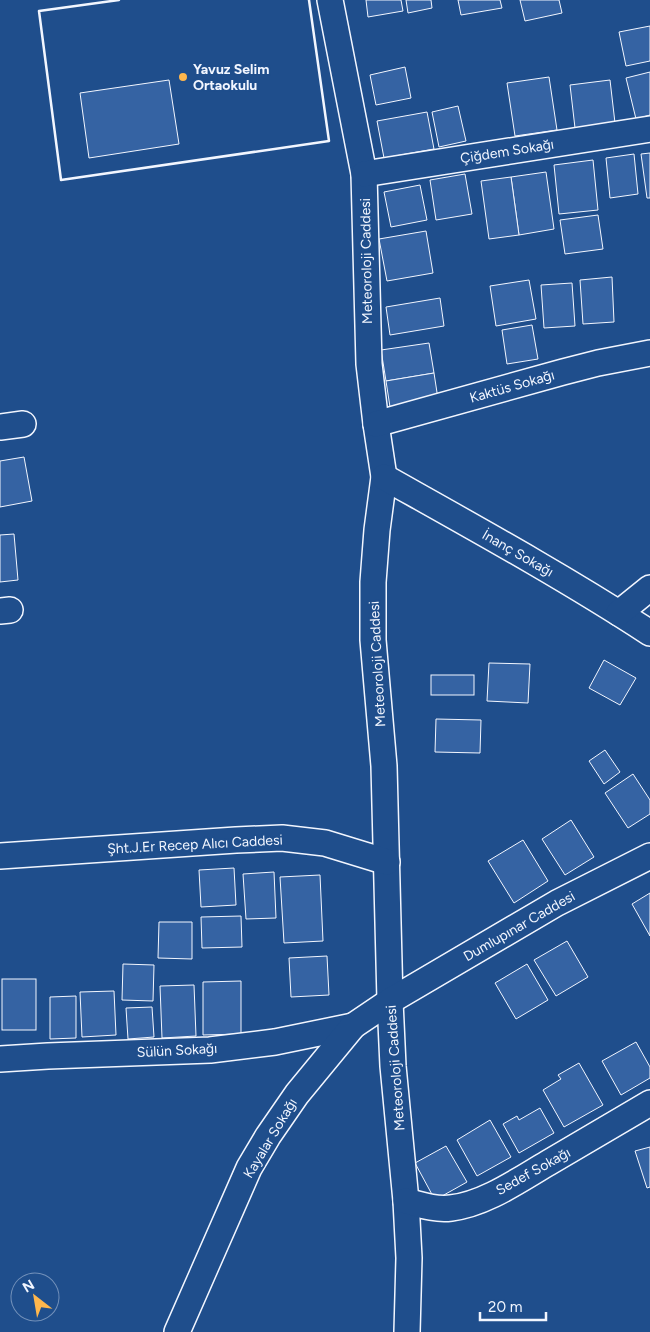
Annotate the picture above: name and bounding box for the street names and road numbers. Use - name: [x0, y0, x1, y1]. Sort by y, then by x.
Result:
- street label: Çiğdem Sokağı: [459, 136, 555, 167]
- street label: Meteoroloji Caddesi: [357, 198, 376, 324]
- street label: Kaktüs Sokağı: [468, 366, 556, 407]
- street label: İnanç Sokağı: [479, 526, 556, 581]
- street label: Meteoroloji Caddesi: [366, 601, 389, 727]
- street label: Şht.J.Er Recep Alıcı Caddesi: [107, 831, 283, 858]
- street label: Dumlupınar Caddesi: [460, 888, 578, 965]
- street label: Meteoroloji Caddesi: [383, 1004, 408, 1131]
- street label: Sülün Sokağı: [136, 1040, 218, 1061]
- street label: Kayalar Sokağı: [240, 1095, 301, 1181]
- street label: Sedef Sokağı: [493, 1144, 574, 1199]

